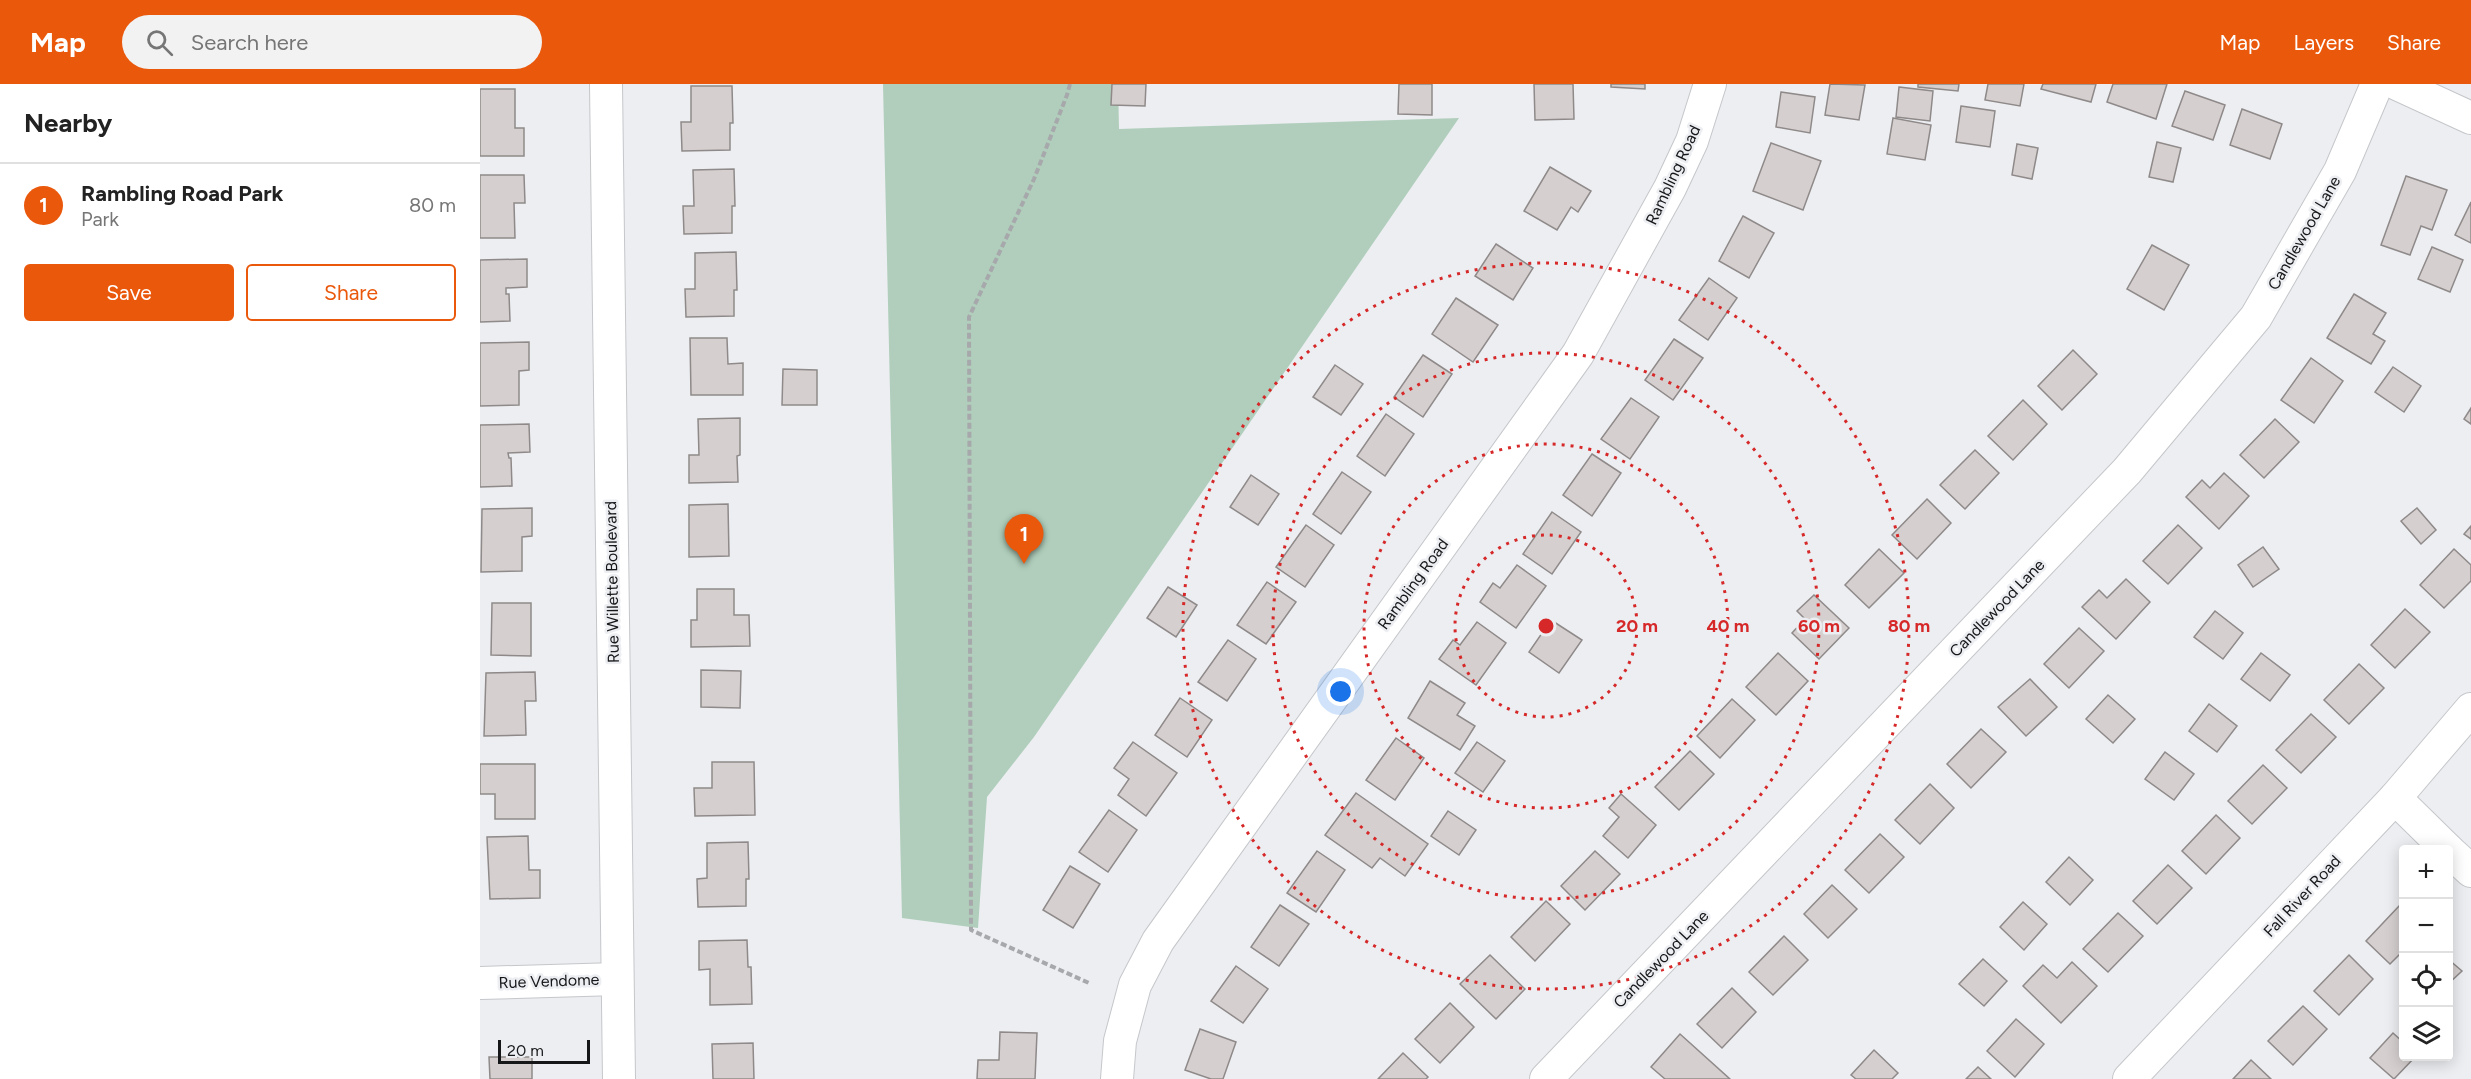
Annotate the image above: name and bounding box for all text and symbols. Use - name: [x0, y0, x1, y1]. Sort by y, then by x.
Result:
- search box: [122, 15, 542, 69]
- text: Map: [30, 25, 86, 59]
- icon: search: [143, 26, 176, 59]
- text: Search here: [191, 29, 308, 56]
- text: Map: [2220, 30, 2260, 55]
- text: Layers: [2293, 30, 2354, 55]
- text: Share: [2387, 30, 2441, 55]
- text: Nearby: [24, 107, 112, 139]
- street label: Rambling Road: [1642, 122, 1704, 228]
- street label: Candlewood Lane: [2264, 172, 2344, 293]
- text: Rambling Road Park: [81, 180, 283, 207]
- text: 1: [39, 193, 48, 217]
- text: 80 m: [409, 193, 456, 217]
- text: Park: [81, 207, 119, 231]
- button: Save: [24, 264, 234, 321]
- button: Share: [246, 264, 456, 321]
- street label: Rue Willette Boulevard: [601, 501, 623, 663]
- pin: 1: [1004, 514, 1044, 564]
- street label: Rambling Road: [1374, 535, 1452, 633]
- street label: Candlewood Lane: [1946, 555, 2049, 661]
- text: 20 m: [1616, 615, 1658, 637]
- text: 40 m: [1706, 615, 1750, 637]
- text: 60 m: [1798, 615, 1840, 637]
- text: 80 m: [1888, 615, 1930, 637]
- centre of rings: [1536, 616, 1556, 636]
- your location: [1326, 677, 1355, 706]
- map controls: [2399, 845, 2453, 1061]
- button: +: [2399, 845, 2453, 899]
- street label: Fall River Road: [2259, 851, 2345, 941]
- button: −: [2399, 899, 2453, 953]
- street label: Candlewood Lane: [1610, 906, 1713, 1012]
- button: locate: [2399, 953, 2453, 1007]
- street label: Rue Vendome: [498, 970, 600, 992]
- button: layers: [2399, 1007, 2453, 1061]
- scale bar: [498, 1037, 590, 1064]
- text: 20 m: [507, 1041, 544, 1060]

